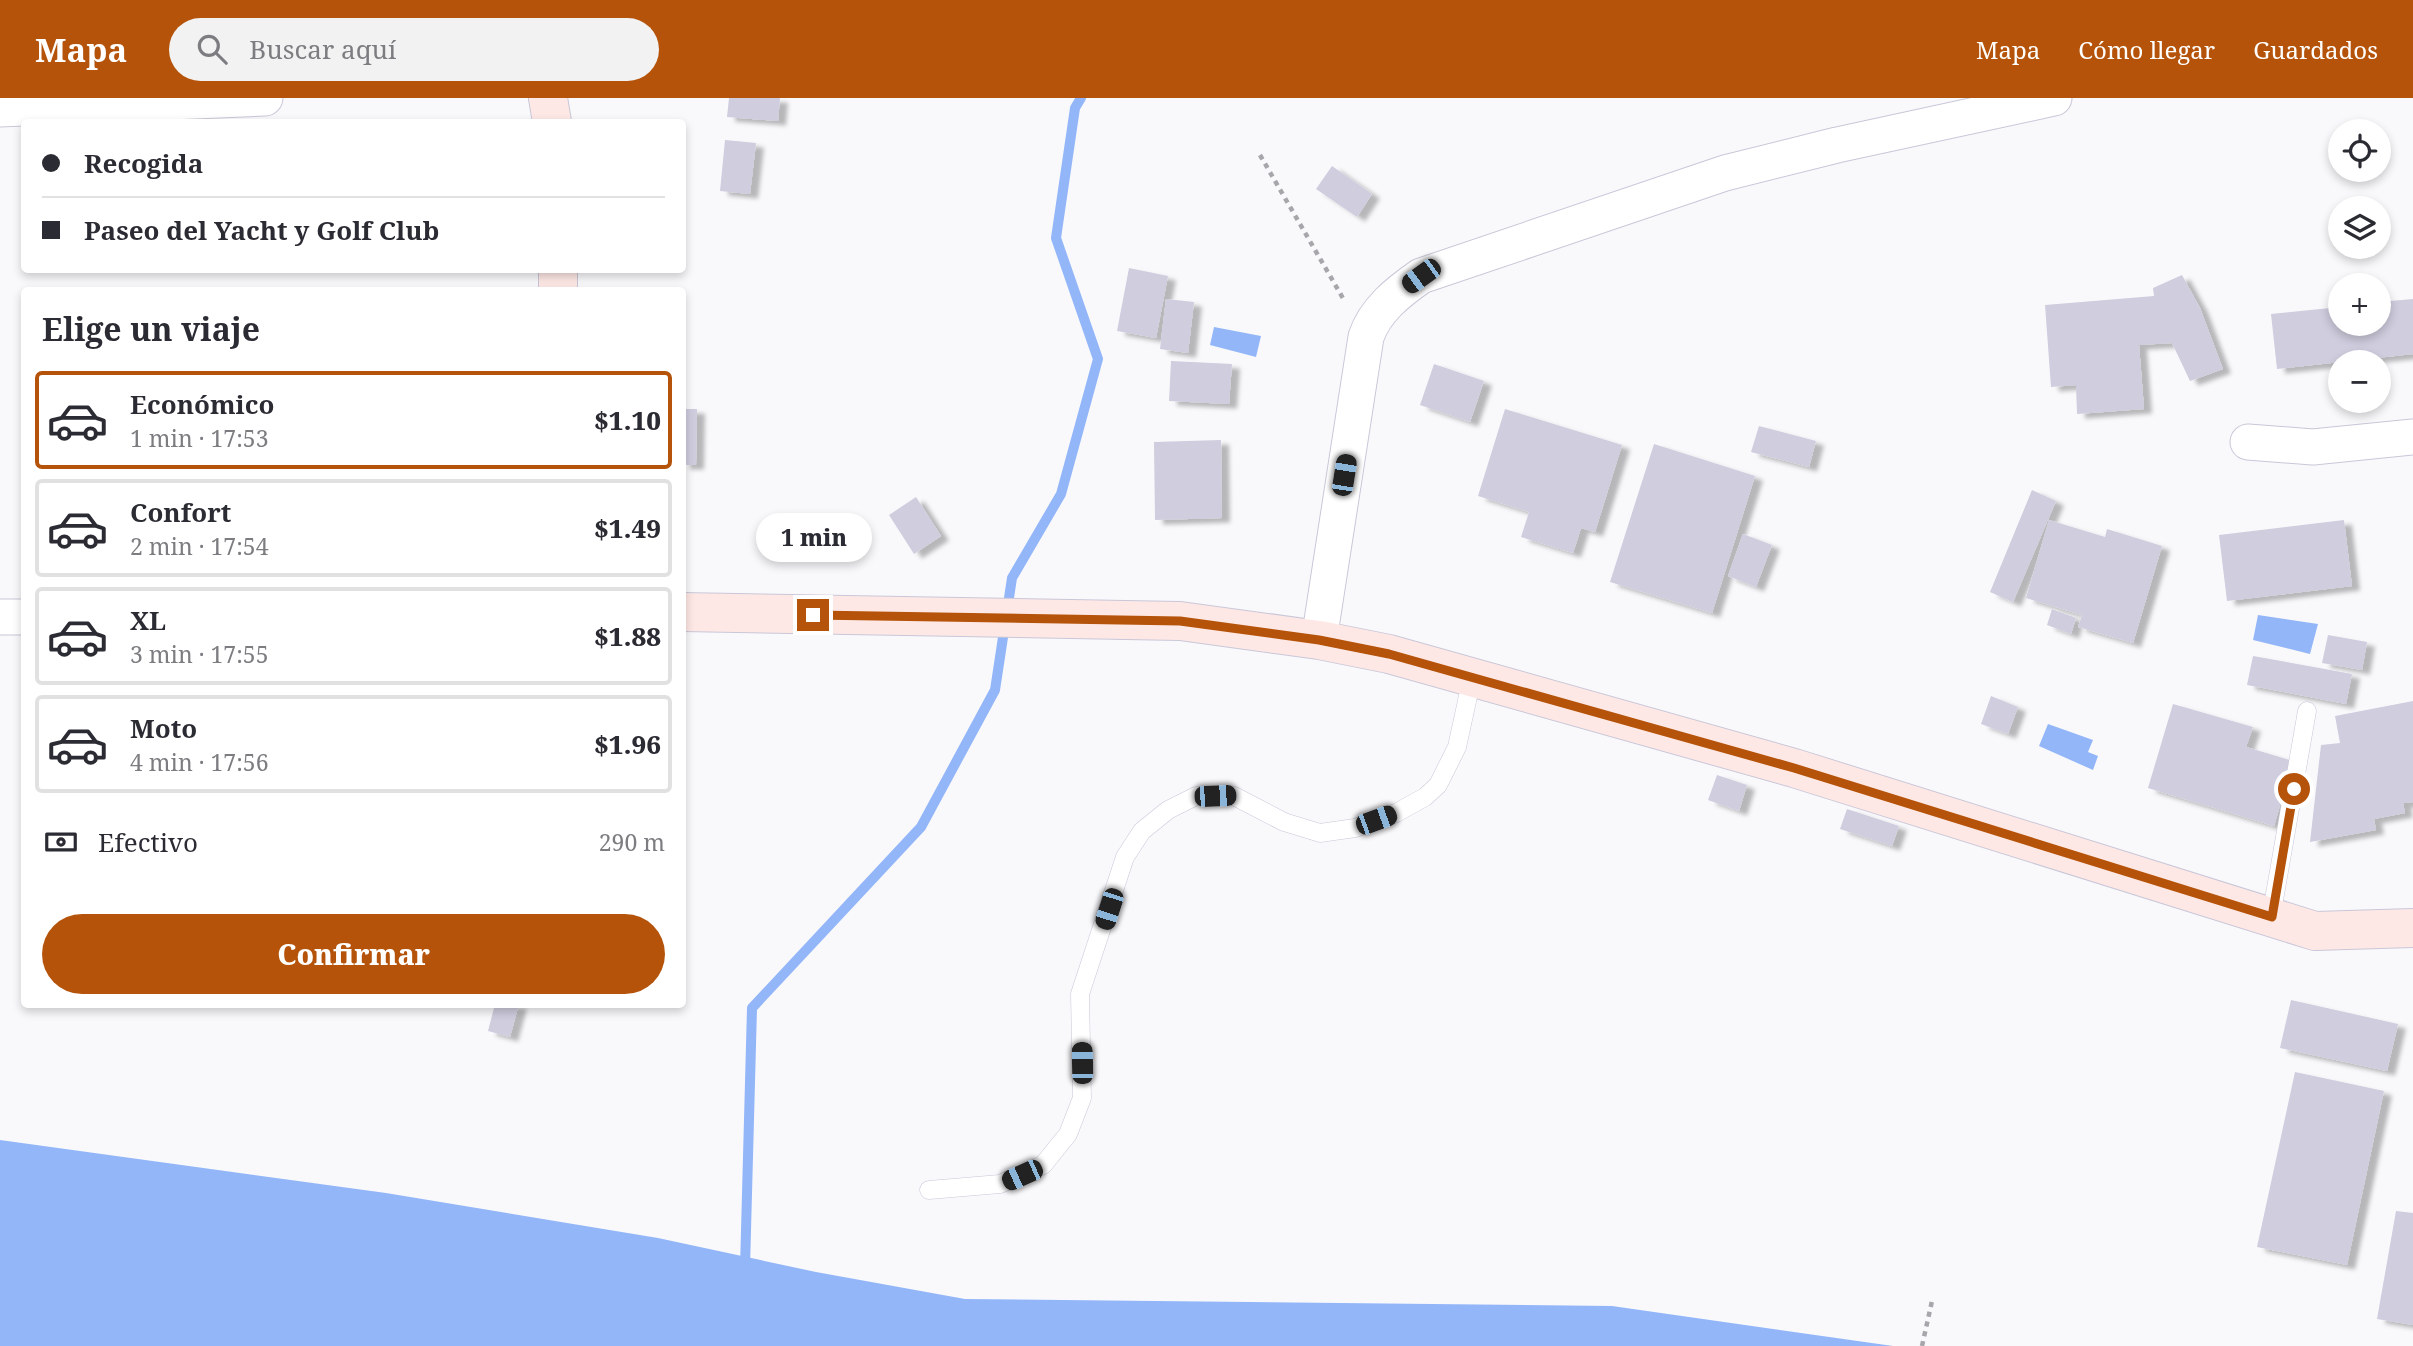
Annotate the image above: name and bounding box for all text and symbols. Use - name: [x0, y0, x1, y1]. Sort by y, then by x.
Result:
- search box: [169, 18, 659, 81]
- text: Mapa: [35, 27, 127, 72]
- icon: search: [193, 30, 231, 68]
- text: Buscar aquí: [249, 31, 396, 67]
- text: Mapa: [1976, 33, 2040, 66]
- text: Cómo llegar: [2078, 33, 2215, 66]
- text: Guardados: [2253, 33, 2378, 66]
- map controls: [2328, 119, 2391, 413]
- button: locate: [2328, 119, 2391, 182]
- text: Recogida: [84, 145, 203, 181]
- button: layers: [2328, 196, 2391, 259]
- text: Paseo del Yacht y Golf Club: [84, 212, 439, 248]
- car: [1398, 255, 1445, 297]
- button: +: [2328, 273, 2391, 336]
- text: Elige un viaje: [42, 307, 260, 350]
- button: −: [2328, 350, 2391, 413]
- text: Económico: [130, 386, 274, 422]
- icon: car: [46, 389, 109, 452]
- text: $1.10: [594, 402, 661, 438]
- text: 1 min · 17:53: [130, 422, 268, 454]
- car: [1331, 453, 1358, 497]
- text: Confort: [130, 494, 231, 530]
- icon: car: [46, 497, 109, 560]
- text: $1.49: [594, 510, 661, 546]
- callout: 1 min: [755, 514, 871, 562]
- text: 1 min: [781, 521, 847, 553]
- text: 2 min · 17:54: [130, 530, 268, 562]
- route end: [797, 599, 829, 631]
- text: XL: [130, 602, 166, 638]
- icon: car: [46, 605, 109, 668]
- text: $1.88: [594, 618, 661, 654]
- text: 3 min · 17:55: [130, 638, 268, 670]
- text: Moto: [130, 710, 197, 746]
- icon: car: [46, 713, 109, 776]
- text: $1.96: [594, 726, 661, 762]
- text: 4 min · 17:56: [130, 746, 268, 778]
- route start: [2278, 773, 2310, 805]
- car: [1194, 785, 1237, 807]
- car: [1353, 803, 1400, 837]
- icon: cash: [42, 823, 80, 861]
- text: Efectivo: [98, 824, 198, 860]
- text: 290 m: [599, 826, 665, 858]
- car: [1093, 886, 1126, 932]
- button: Confirmar: [42, 914, 665, 994]
- car: [1072, 1042, 1093, 1084]
- car: [999, 1157, 1046, 1193]

